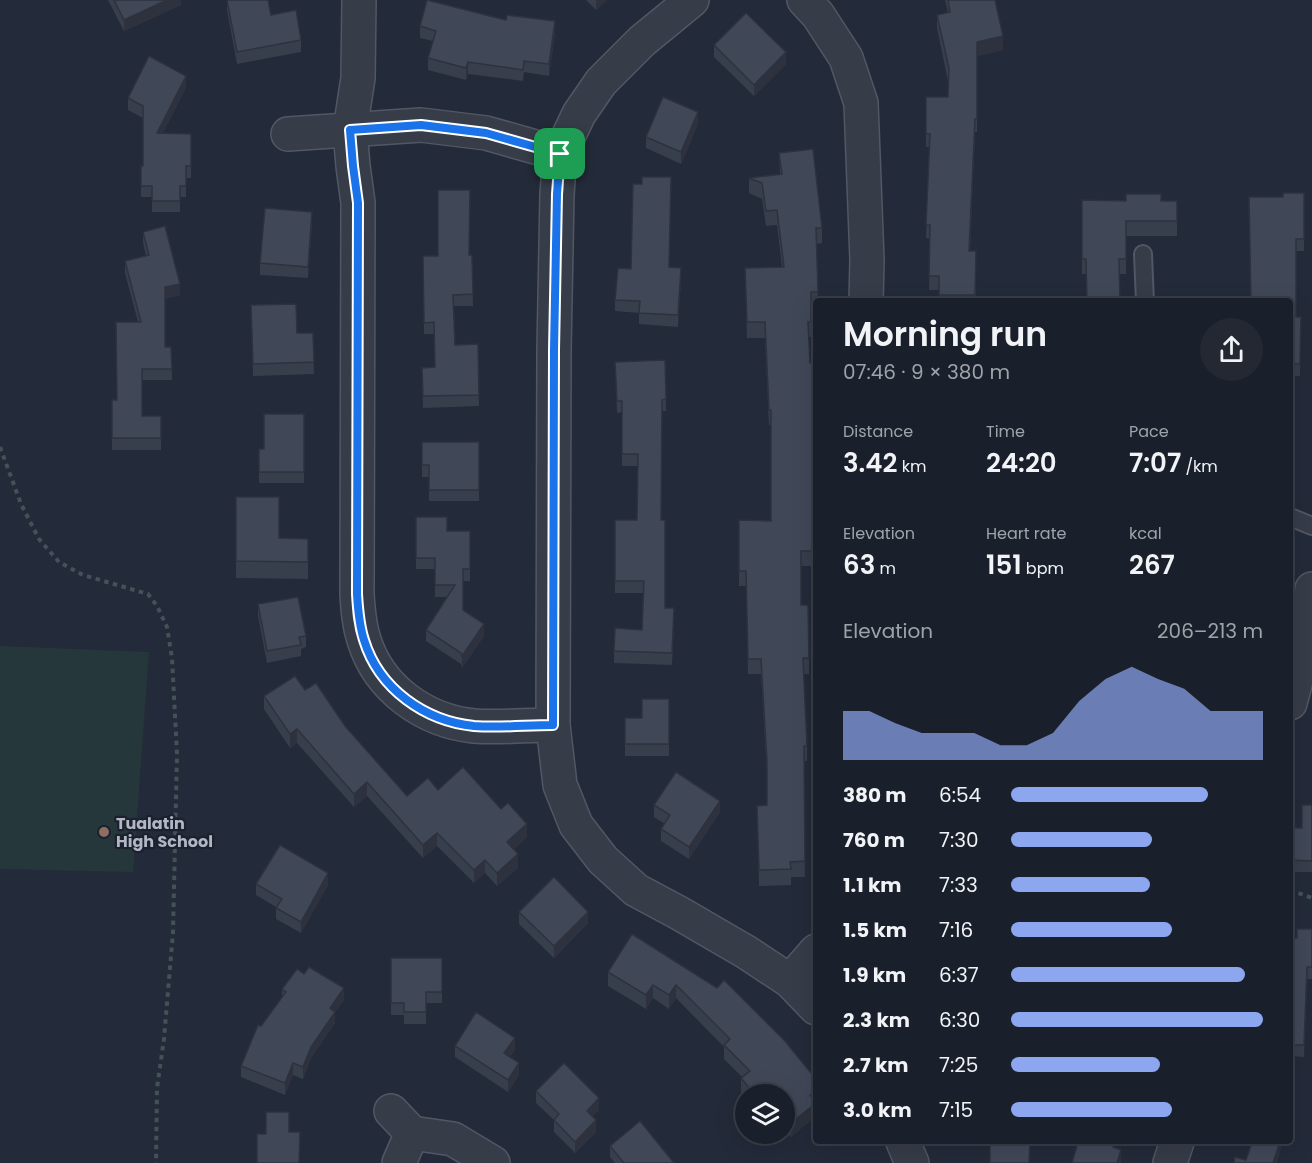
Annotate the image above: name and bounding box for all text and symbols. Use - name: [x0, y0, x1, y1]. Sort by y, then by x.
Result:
- pin: [534, 128, 585, 179]
- icon: arrive: [543, 137, 576, 170]
- text: Morning run: [843, 311, 1047, 358]
- button: share: [1200, 318, 1263, 381]
- text: 07:46 · 9 × 380 m: [843, 358, 1010, 386]
- text: Distance: [843, 420, 913, 443]
- text: Time: [986, 420, 1025, 443]
- text: Pace: [1129, 420, 1169, 443]
- text: 3.42: [843, 445, 897, 481]
- text: 24:20: [986, 445, 1057, 481]
- text: 7:07: [1129, 445, 1181, 481]
- text: km: [897, 455, 926, 478]
- text: /km: [1181, 455, 1218, 478]
- text: Elevation: [843, 522, 915, 545]
- text: Heart rate: [986, 522, 1066, 545]
- text: kcal: [1129, 522, 1162, 545]
- text: 63: [843, 547, 875, 583]
- text: 151: [986, 547, 1022, 583]
- text: 267: [1129, 547, 1175, 583]
- text: m: [875, 557, 896, 580]
- text: bpm: [1022, 557, 1064, 580]
- text: Elevation: [843, 617, 933, 645]
- text: 206–213 m: [1157, 617, 1263, 645]
- text: 380 m: [843, 781, 907, 809]
- text: 6:54: [939, 781, 981, 809]
- place label: Tualatin High School: [116, 812, 213, 853]
- marker: Tualatin High School: [97, 825, 111, 839]
- text: 760 m: [843, 826, 905, 854]
- text: 7:30: [939, 826, 979, 854]
- text: 1.1 km: [843, 871, 901, 899]
- text: 7:33: [939, 871, 978, 899]
- text: 1.5 km: [843, 916, 907, 944]
- text: 7:16: [939, 916, 973, 944]
- text: 1.9 km: [843, 961, 906, 989]
- text: 6:37: [939, 961, 979, 989]
- text: 2.3 km: [843, 1006, 910, 1034]
- text: 6:30: [939, 1006, 980, 1034]
- text: 2.7 km: [843, 1051, 909, 1079]
- text: 7:25: [939, 1051, 978, 1079]
- map controls: [735, 1084, 795, 1144]
- button: layers: [735, 1084, 795, 1144]
- text: 3.0 km: [843, 1096, 912, 1124]
- text: 7:15: [939, 1096, 973, 1124]

